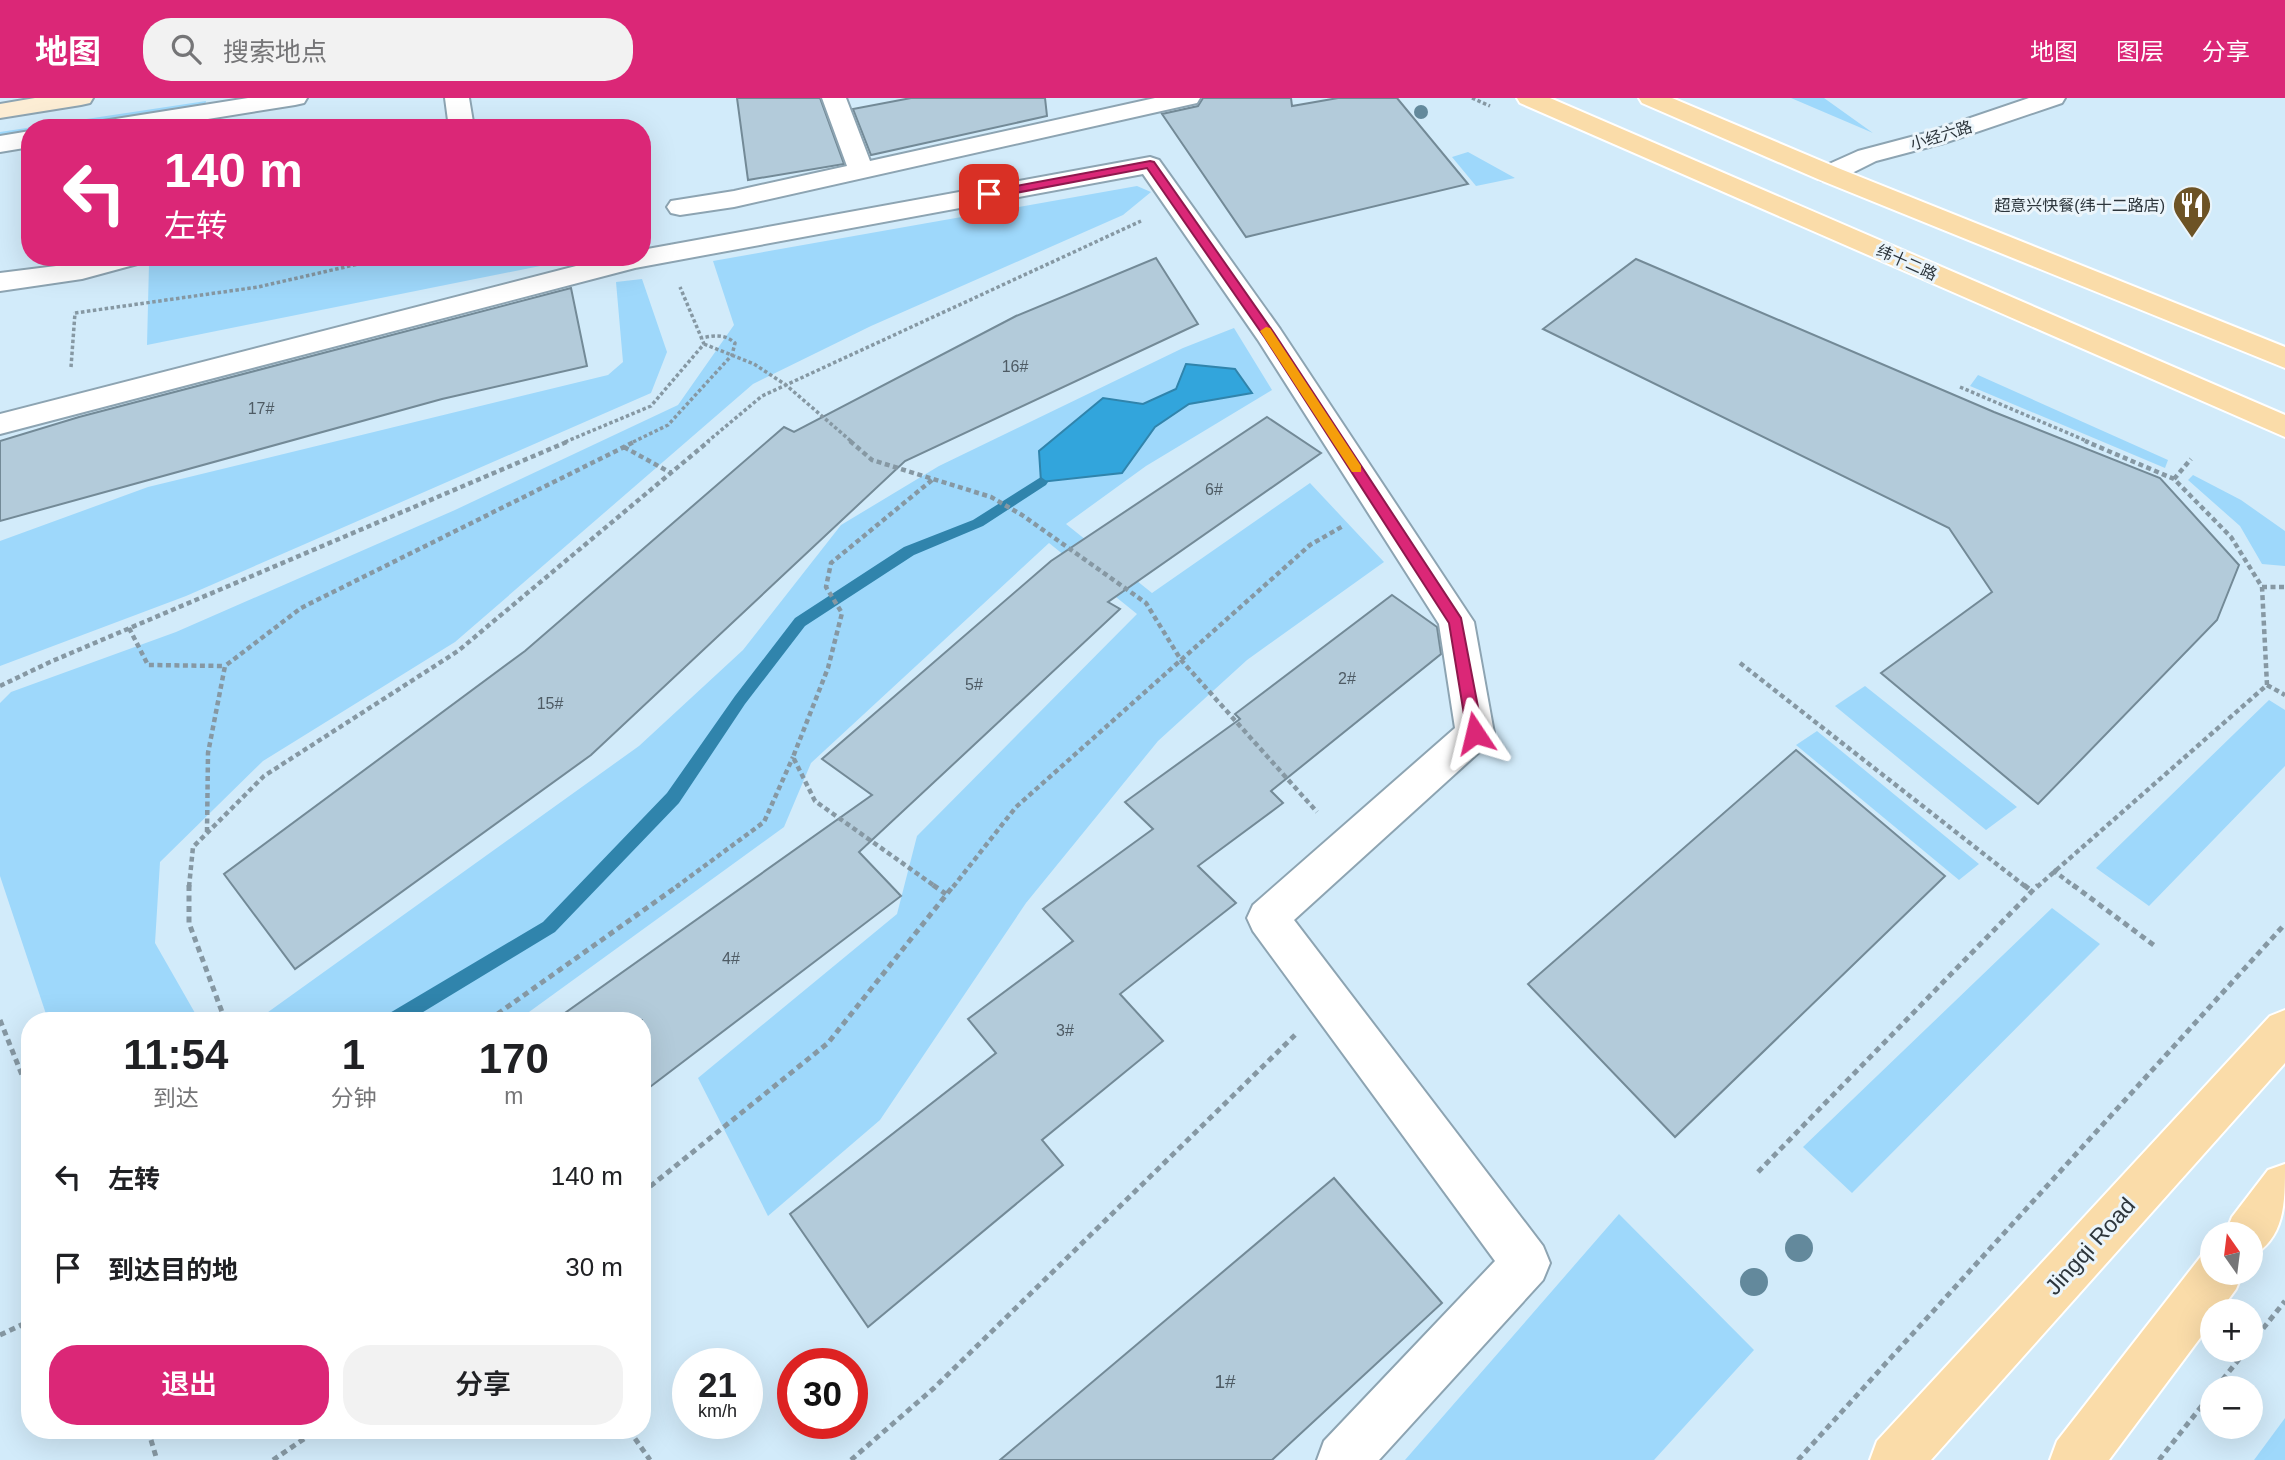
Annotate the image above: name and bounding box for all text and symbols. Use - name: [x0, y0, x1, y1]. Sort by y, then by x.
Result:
- search box: [143, 18, 633, 81]
- icon: search: [167, 30, 205, 68]
- text: 地图: [35, 33, 101, 70]
- text: 搜索地点: [223, 37, 327, 67]
- text: 地图: [2030, 38, 2078, 65]
- text: 图层: [2116, 38, 2164, 65]
- text: 分享: [2202, 38, 2250, 65]
- street label: 小经六路: [1908, 118, 1974, 153]
- text: 140 m: [164, 143, 303, 197]
- icon: left: [49, 147, 140, 238]
- pin: [959, 164, 1019, 224]
- icon: arrive: [970, 175, 1008, 213]
- restaurant icon: 超意兴快餐(纬十二路店): [2171, 184, 2213, 239]
- place label: 超意兴快餐(纬十二路店): [1994, 197, 2165, 214]
- text: 左转: [164, 208, 228, 244]
- street label: 纬十二路: [1874, 242, 1939, 283]
- house number: 16#: [1002, 358, 1028, 375]
- house number: 17#: [248, 400, 274, 417]
- house number: 6#: [1205, 481, 1223, 498]
- house number: 2#: [1338, 670, 1356, 687]
- house number: 5#: [965, 676, 983, 693]
- house number: 15#: [537, 695, 563, 712]
- position arrow: [1438, 696, 1512, 770]
- house number: 4#: [722, 950, 740, 967]
- house number: 3#: [1056, 1022, 1074, 1039]
- text: 11:54: [123, 1031, 228, 1078]
- text: 1: [342, 1031, 365, 1078]
- text: 170: [479, 1035, 549, 1082]
- text: m: [504, 1083, 523, 1109]
- text: 到达: [153, 1085, 199, 1111]
- text: 分钟: [331, 1085, 377, 1111]
- icon: left: [49, 1158, 87, 1196]
- text: 140 m: [551, 1161, 623, 1191]
- text: 左转: [108, 1164, 160, 1194]
- street label: Jingqi Road: [2040, 1192, 2140, 1300]
- north arrow: [2200, 1222, 2263, 1284]
- map controls: [2200, 1222, 2263, 1439]
- icon: arrive: [49, 1249, 87, 1287]
- text: 30 m: [565, 1252, 623, 1282]
- text: 到达目的地: [108, 1255, 238, 1285]
- button: +: [2200, 1299, 2263, 1362]
- button: 退出: [49, 1345, 329, 1425]
- button: 分享: [343, 1345, 623, 1425]
- speed limit sign: 30: [777, 1348, 868, 1439]
- text: 21: [698, 1365, 737, 1404]
- house number: 1#: [1214, 1371, 1236, 1392]
- button: −: [2200, 1376, 2263, 1439]
- text: km/h: [698, 1401, 737, 1421]

